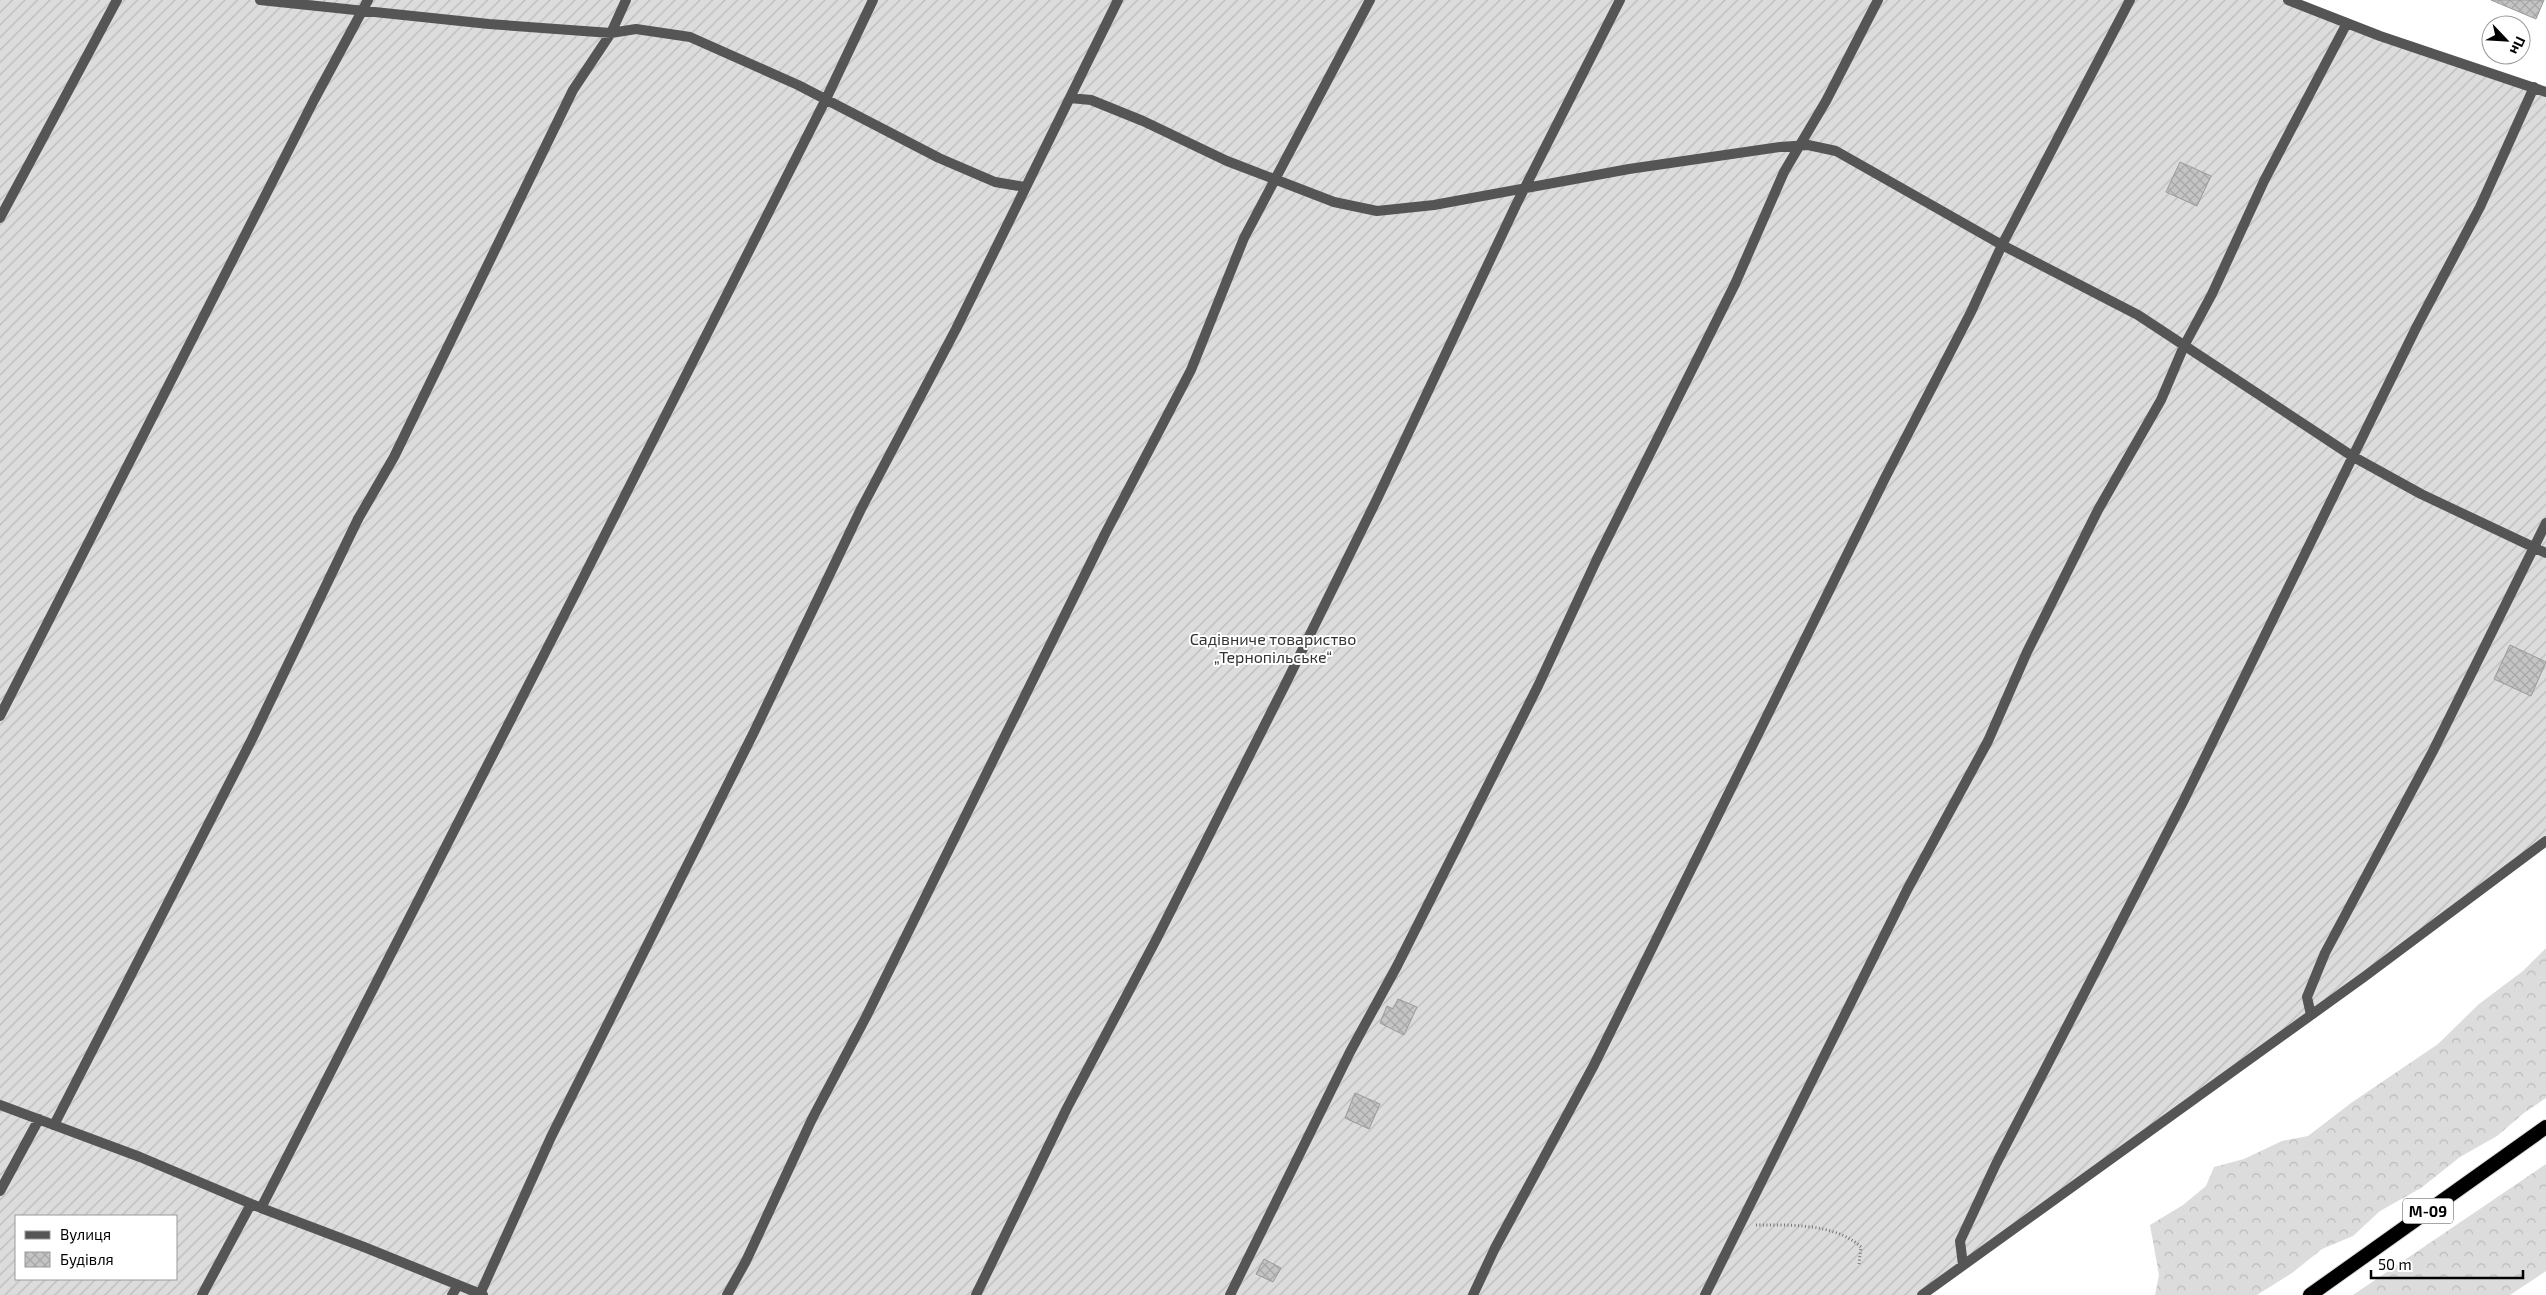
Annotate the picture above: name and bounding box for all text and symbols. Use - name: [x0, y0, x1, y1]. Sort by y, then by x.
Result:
- north arrow: [2481, 15, 2531, 65]
- text: Пн: [2507, 34, 2530, 58]
- park label: Садівниче товариство „Тернопільське“: [1190, 629, 1356, 666]
- road number: М-09: [2403, 1198, 2453, 1224]
- legend: [15, 1215, 178, 1280]
- text: Вулиця: [60, 1225, 111, 1244]
- scale bar: [2371, 1248, 2524, 1280]
- text: Будівля: [60, 1250, 114, 1269]
- text: 50 m: [2378, 1255, 2412, 1273]

